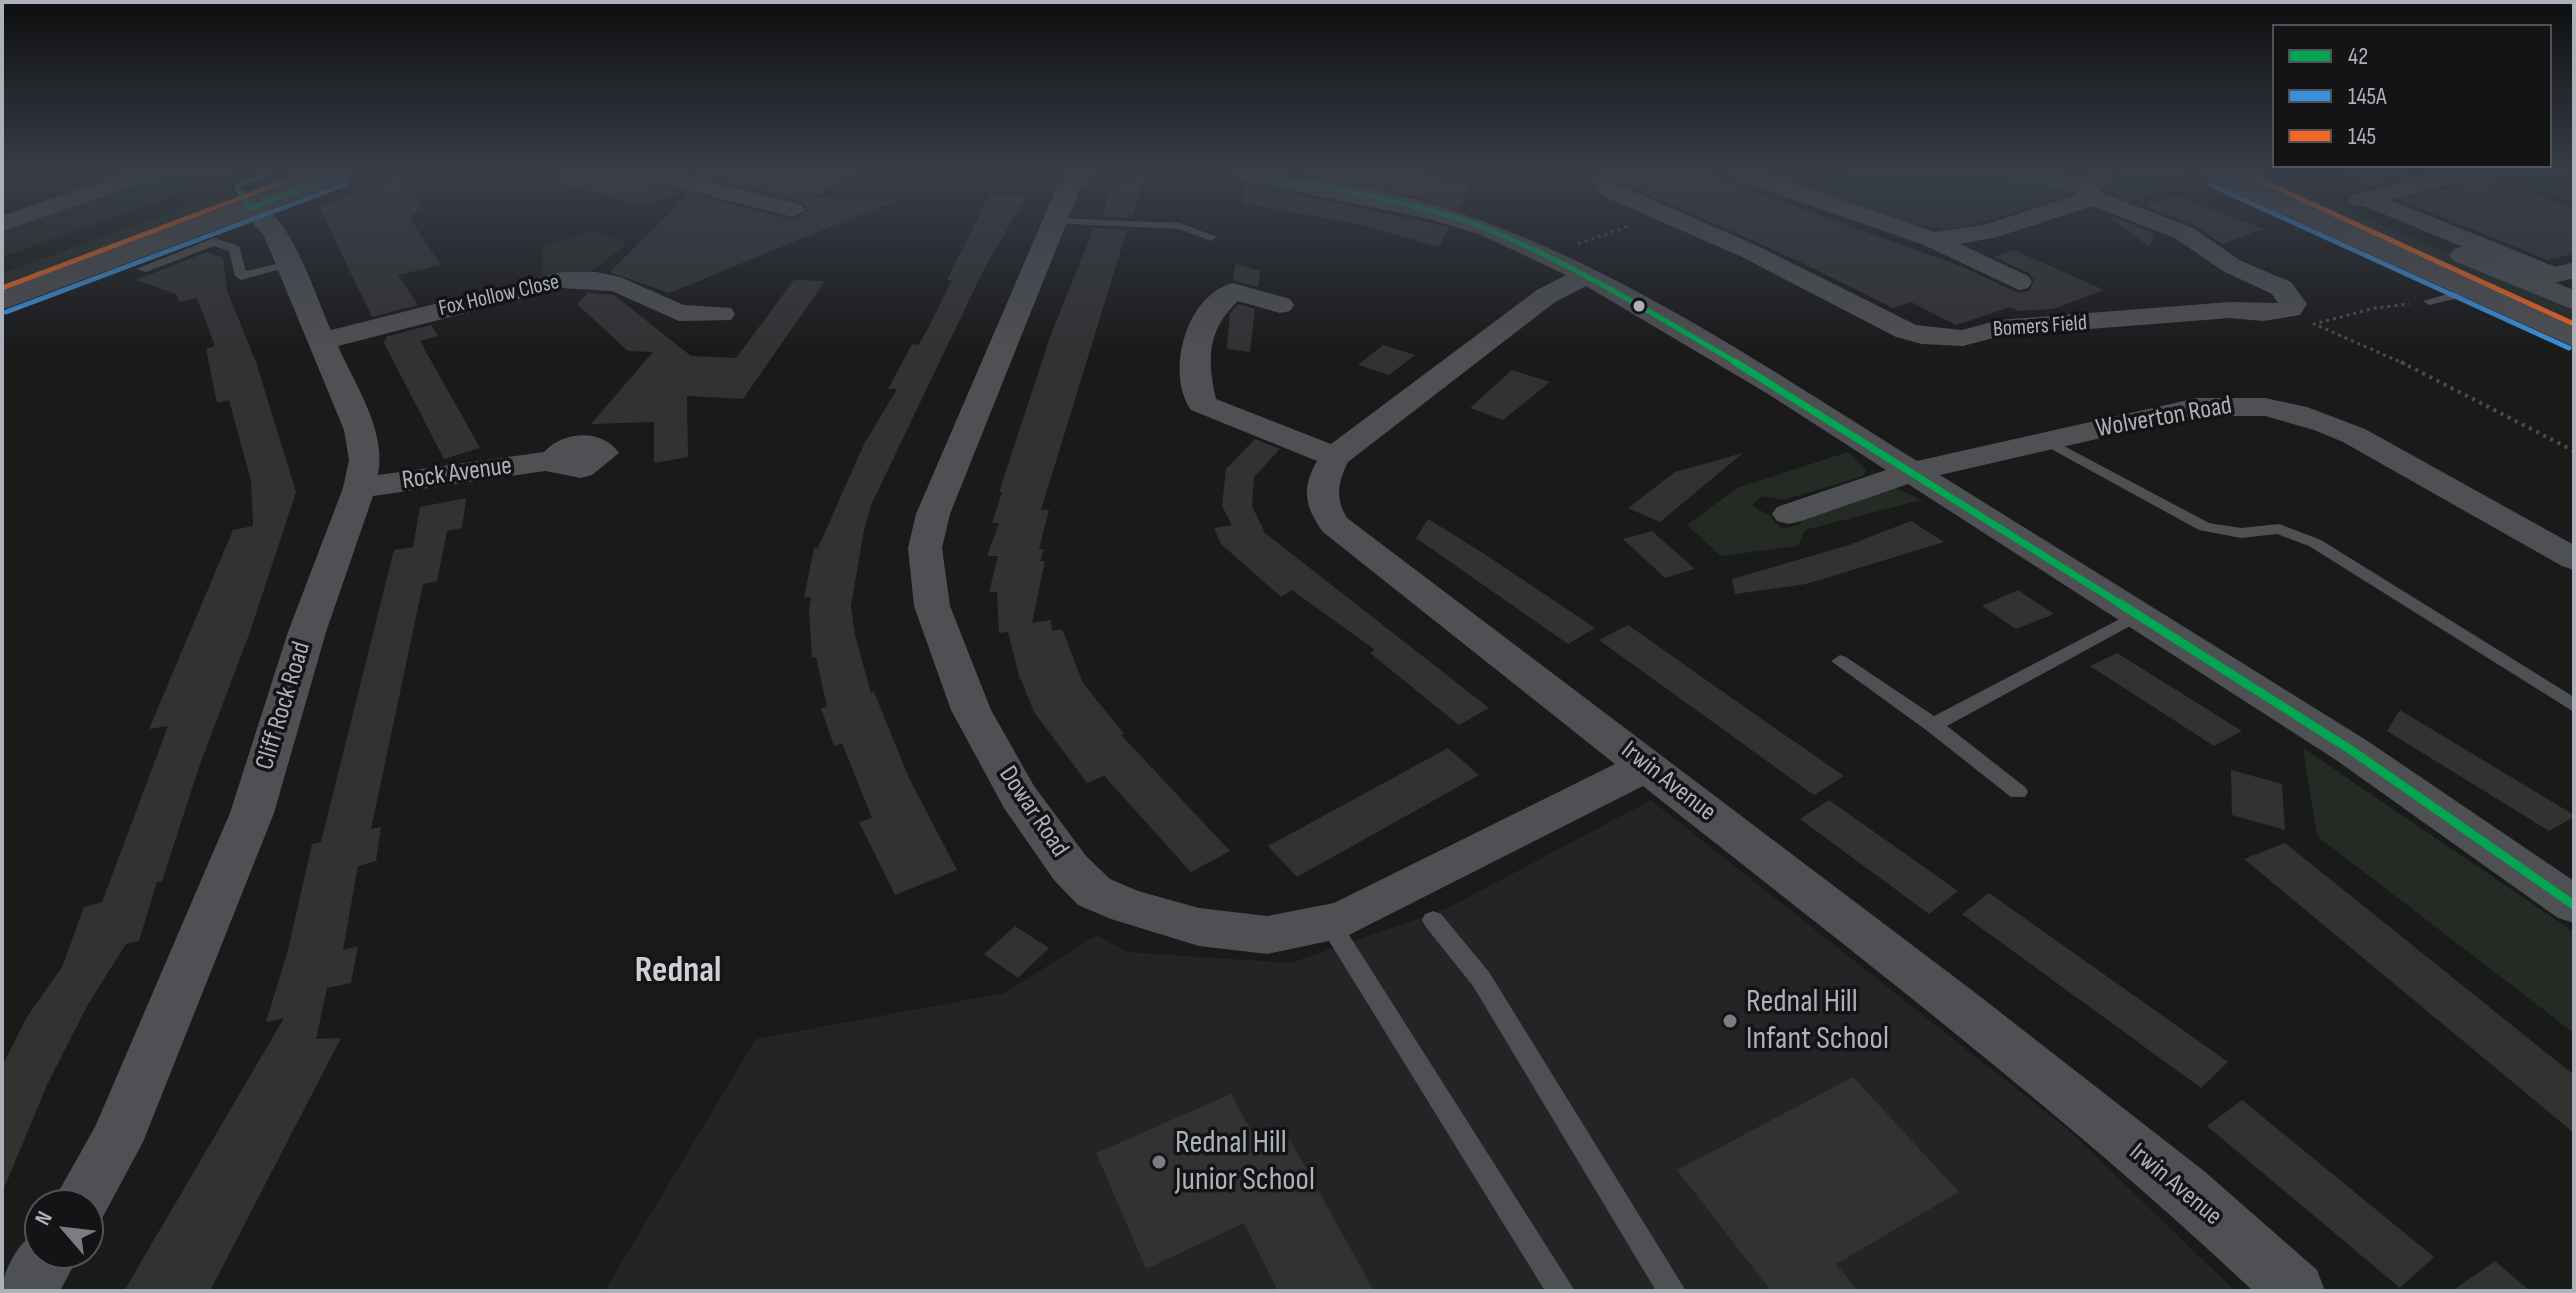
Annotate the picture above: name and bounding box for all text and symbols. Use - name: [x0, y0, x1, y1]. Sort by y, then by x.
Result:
- legend: [2272, 24, 2552, 168]
- text: 42: [2348, 42, 2368, 71]
- text: 145A: [2348, 82, 2386, 111]
- text: 145: [2348, 122, 2376, 151]
- street label: Fox Hollow Close: [436, 269, 562, 323]
- unlabelled marker: [1631, 298, 1647, 314]
- street label: Bomers Field: [1992, 311, 2088, 343]
- street label: Wolverton Road: [2094, 391, 2234, 445]
- street label: Rock Avenue: [400, 451, 514, 497]
- street label: Cliff Rock Road: [250, 638, 318, 774]
- street label: Irwin Avenue: [1615, 735, 1721, 829]
- street label: Dowar Road: [991, 761, 1075, 863]
- district label: Rednal: [635, 950, 721, 994]
- place label: Rednal Hill Infant School: [1746, 984, 1889, 1059]
- marker: Rednal Hill Infant School: [1721, 1012, 1739, 1030]
- place label: Rednal Hill Junior School: [1175, 1125, 1315, 1200]
- street label: Irwin Avenue: [2122, 1137, 2228, 1233]
- marker: Rednal Hill Junior School: [1150, 1153, 1168, 1171]
- north arrow: [24, 1189, 104, 1269]
- text: N: [29, 1207, 59, 1230]

